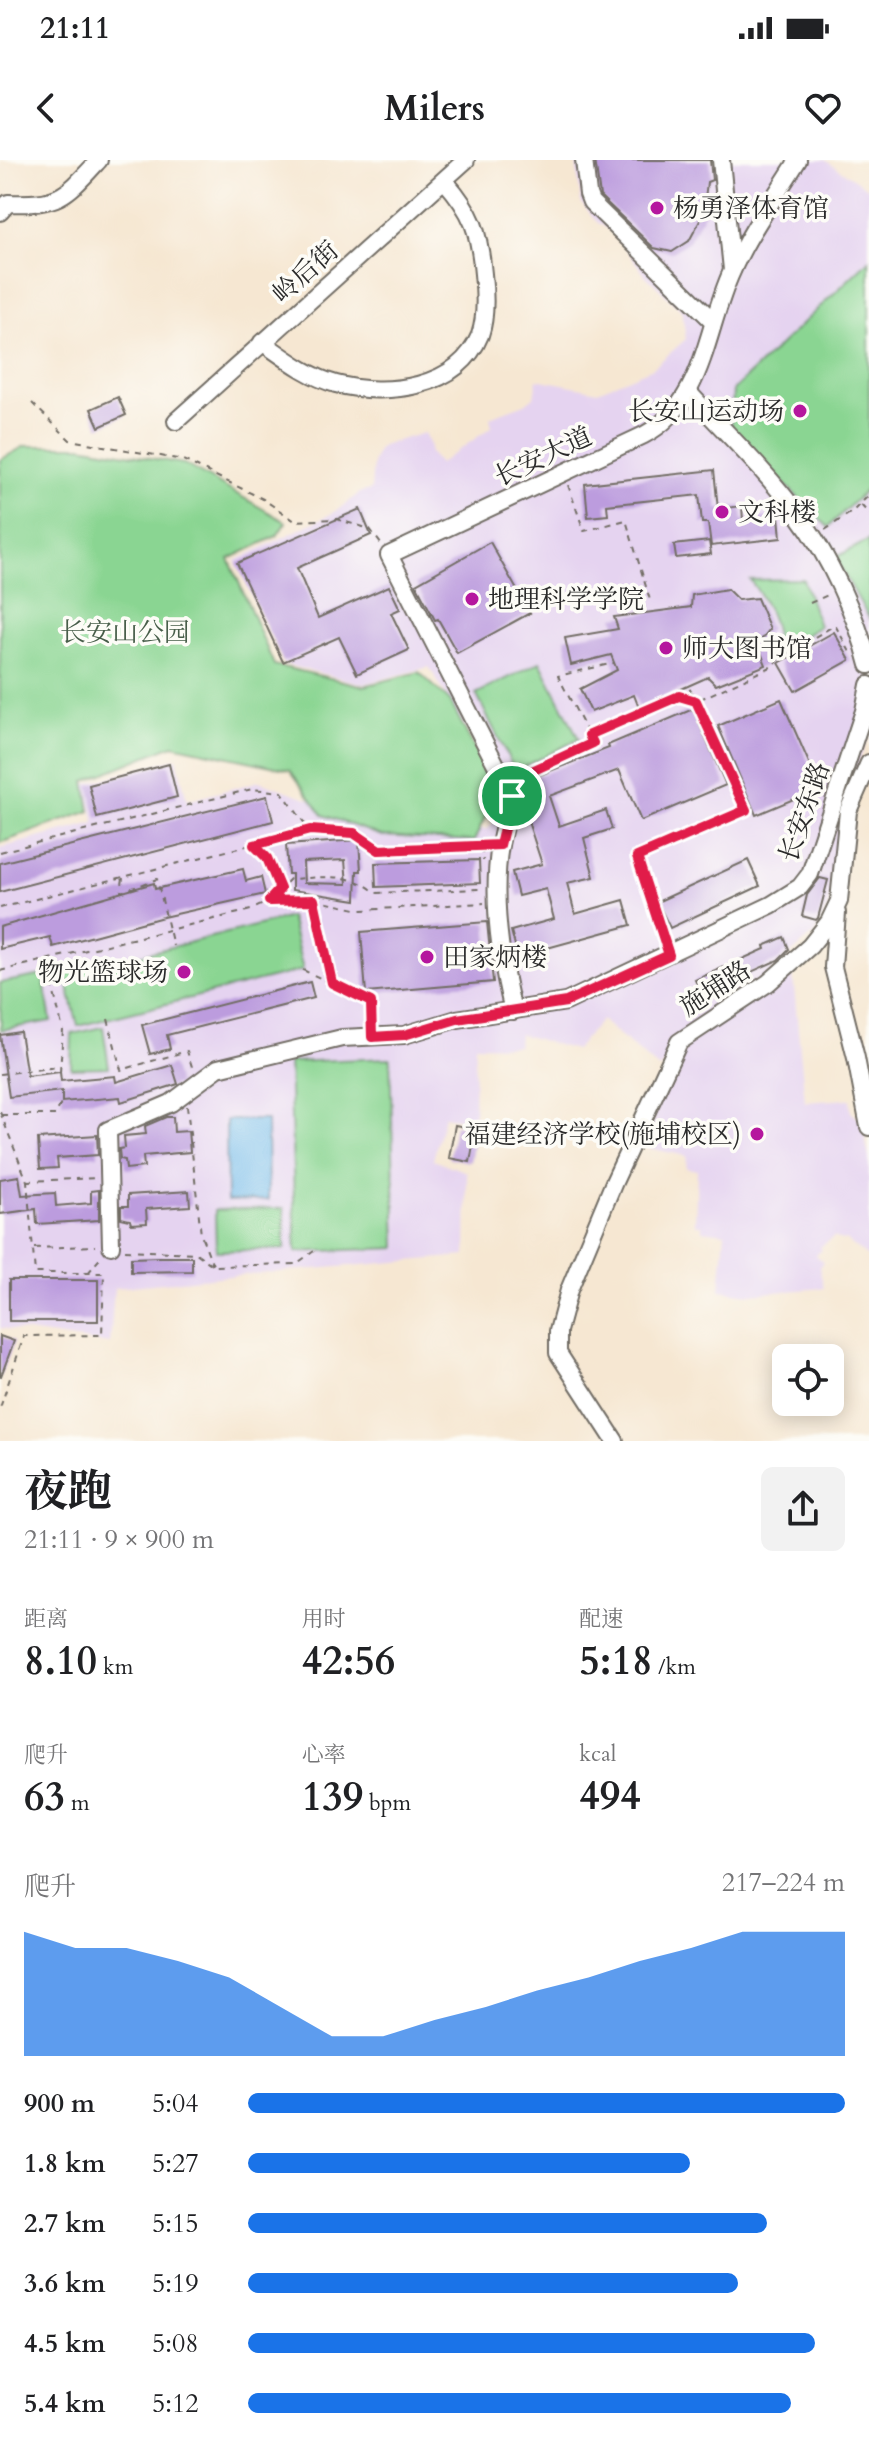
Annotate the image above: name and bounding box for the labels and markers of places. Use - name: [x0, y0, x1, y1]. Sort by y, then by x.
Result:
- place label: 杨勇泽体育馆: [673, 191, 829, 226]
- marker: 杨勇泽体育馆: [648, 199, 666, 217]
- place label: 长安山运动场: [628, 394, 784, 429]
- marker: 长安山运动场: [791, 402, 809, 420]
- place label: 文科楼: [738, 495, 816, 530]
- marker: 文科楼: [713, 503, 731, 521]
- place label: 地理科学学院: [488, 582, 644, 617]
- marker: 地理科学学院: [463, 590, 481, 608]
- place label: 师大图书馆: [682, 631, 812, 666]
- marker: 师大图书馆: [657, 639, 675, 657]
- pin: [478, 762, 546, 830]
- place label: 田家炳楼: [443, 940, 547, 975]
- marker: 田家炳楼: [418, 948, 436, 966]
- place label: 物光篮球场: [38, 955, 168, 990]
- marker: 物光篮球场: [175, 963, 193, 981]
- place label: 福建经济学校(施埔校区): [464, 1117, 741, 1152]
- marker: 福建经济学校(施埔校区): [748, 1125, 766, 1143]

